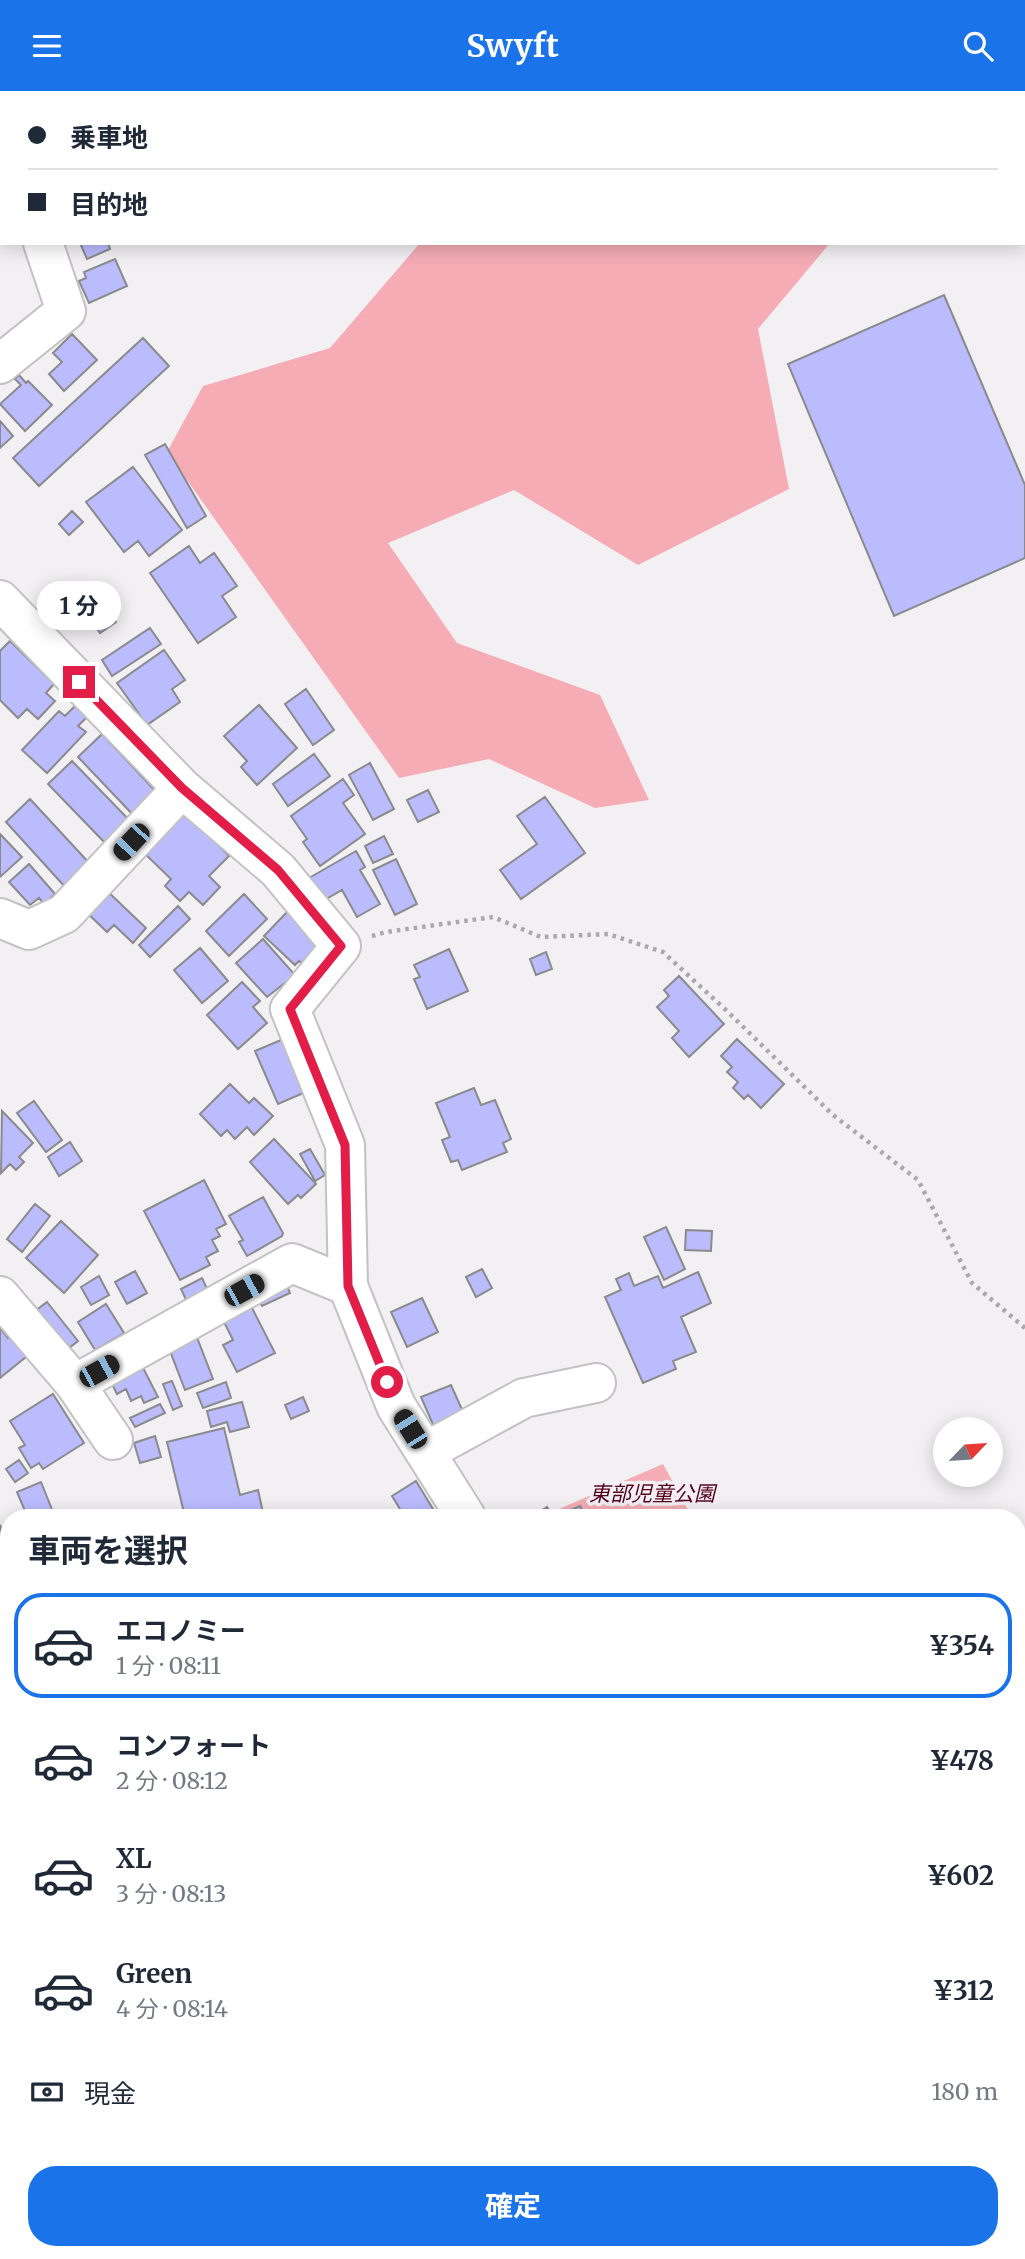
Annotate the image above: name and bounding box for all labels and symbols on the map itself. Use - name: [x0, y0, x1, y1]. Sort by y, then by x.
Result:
- callout: 1 分: [37, 581, 121, 629]
- route end: [63, 666, 95, 698]
- car: [109, 819, 154, 865]
- car: [221, 1271, 268, 1309]
- car: [76, 1352, 123, 1390]
- route start: [371, 1366, 403, 1398]
- car: [390, 1406, 431, 1452]
- north arrow: [933, 1417, 1003, 1487]
- park label: 東部児童公園: [589, 1480, 718, 1507]

